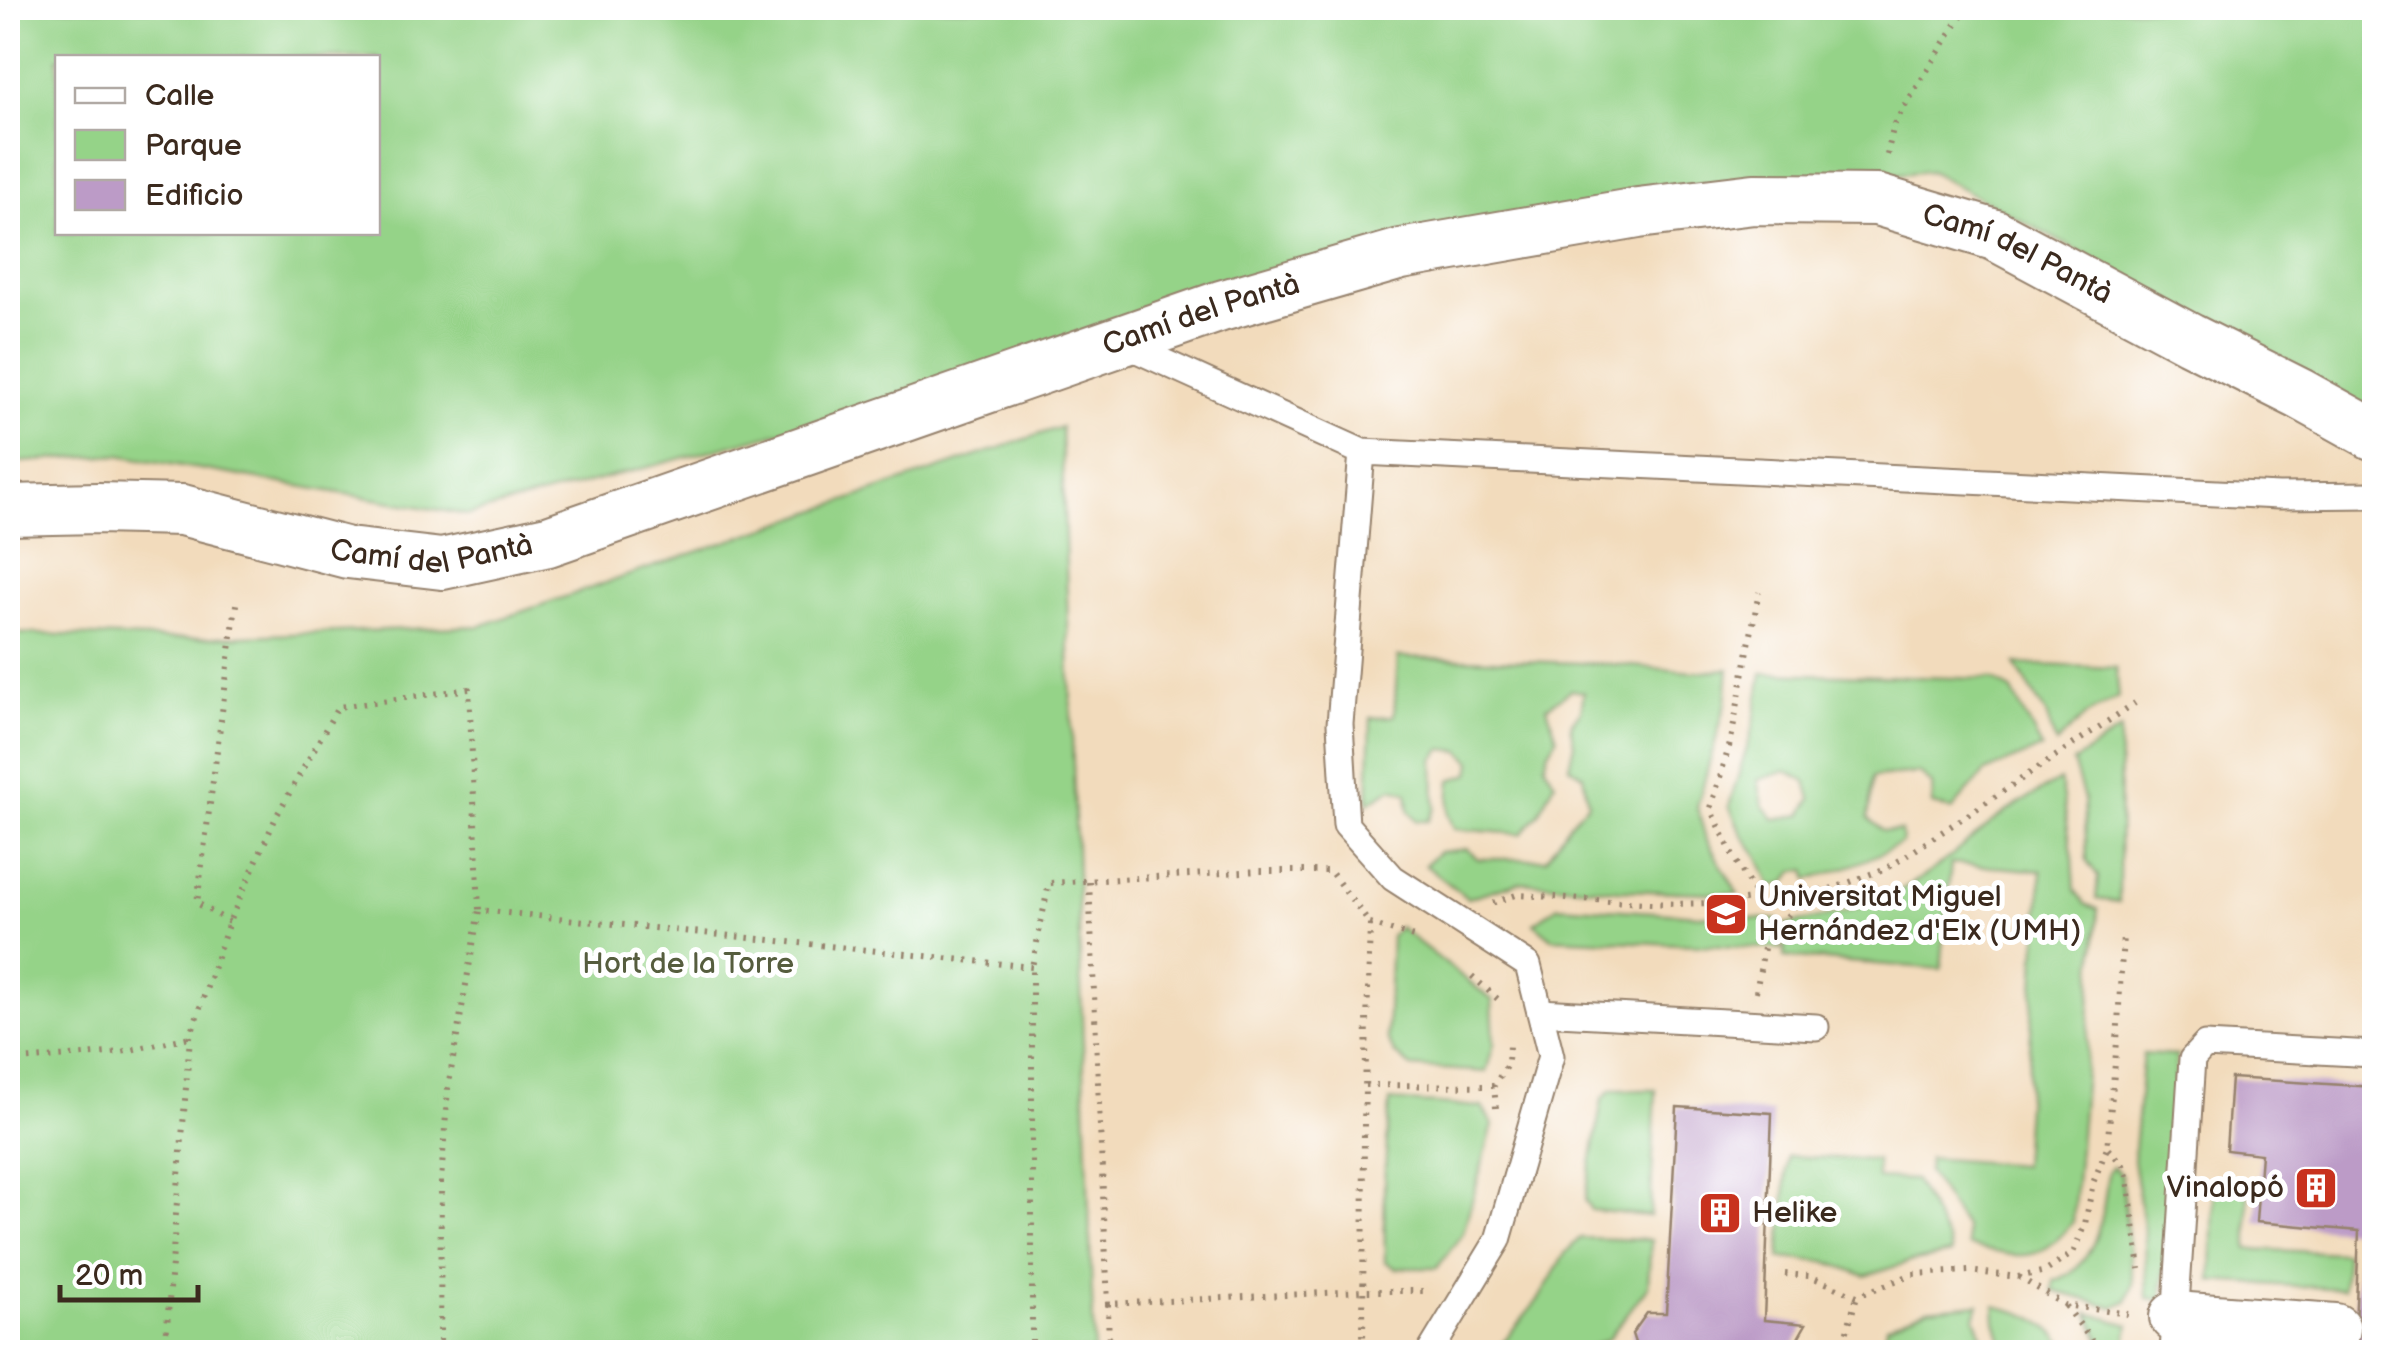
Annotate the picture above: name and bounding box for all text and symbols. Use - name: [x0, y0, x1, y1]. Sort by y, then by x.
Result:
- legend: [55, 55, 380, 235]
- text: Calle: [145, 78, 214, 114]
- text: Parque: [145, 128, 242, 164]
- text: Edificio: [145, 178, 244, 214]
- street label: Camí del Pantà: [1918, 196, 2118, 312]
- street label: Camí del Pantà: [1098, 266, 1304, 364]
- street label: Camí del Pantà: [326, 527, 536, 582]
- place label: Universitat Miguel Hernández d'Elx (UMH): [1758, 879, 2081, 949]
- school or university icon: Universitat Miguel Hernández d'Elx (UMH): [1703, 891, 1749, 937]
- park label: Hort de la Torre: [582, 946, 794, 982]
- building icon: Vinalopó: [2293, 1165, 2339, 1211]
- place label: Vinalopó: [2167, 1170, 2284, 1206]
- building icon: Helike: [1697, 1190, 1743, 1236]
- place label: Helike: [1752, 1195, 1837, 1231]
- scale bar: [60, 1240, 198, 1302]
- text: 20 m: [75, 1258, 143, 1294]

